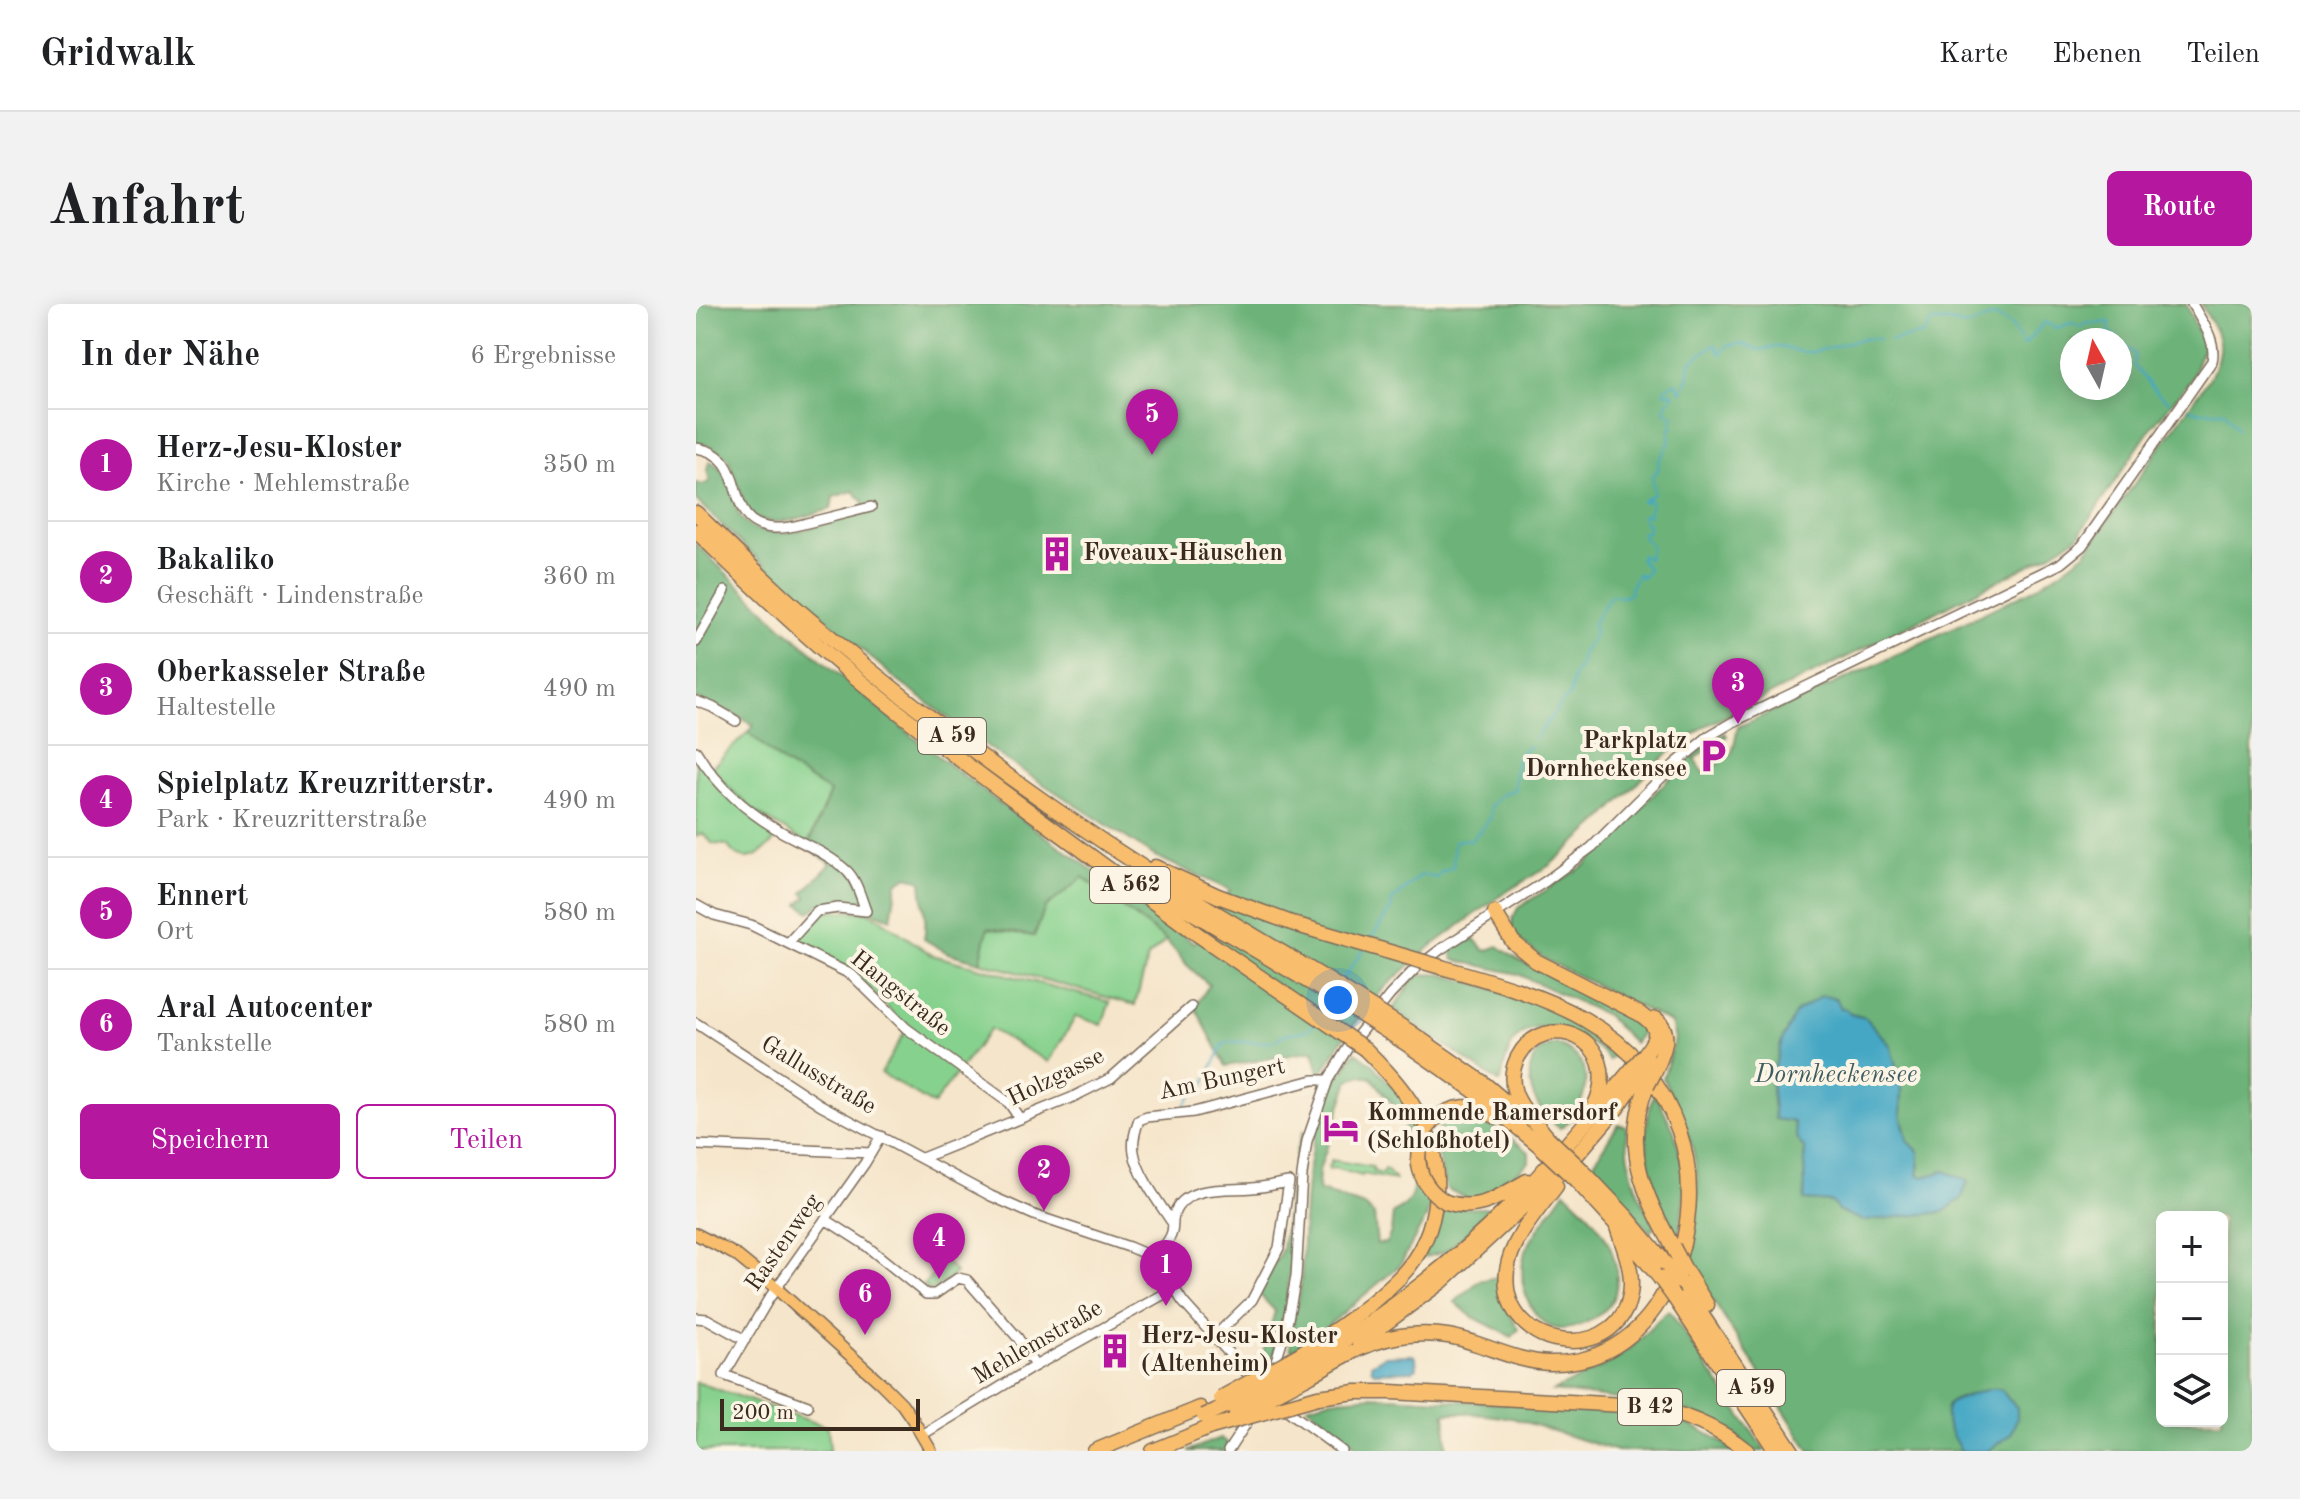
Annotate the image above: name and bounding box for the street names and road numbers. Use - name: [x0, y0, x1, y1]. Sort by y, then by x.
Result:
- road number: A 59: [918, 718, 986, 754]
- road number: A 562: [1090, 867, 1170, 903]
- street label: Hangstraße: [845, 947, 955, 1041]
- street label: Gallusstraße: [756, 1032, 880, 1120]
- street label: Holzgasse: [1004, 1044, 1108, 1112]
- street label: Am Bungert: [1157, 1055, 1287, 1105]
- street label: Rastenweg: [742, 1190, 826, 1296]
- street label: Mehlemstraße: [969, 1296, 1107, 1390]
- road number: A 59: [1717, 1370, 1785, 1406]
- road number: B 42: [1618, 1389, 1682, 1425]

